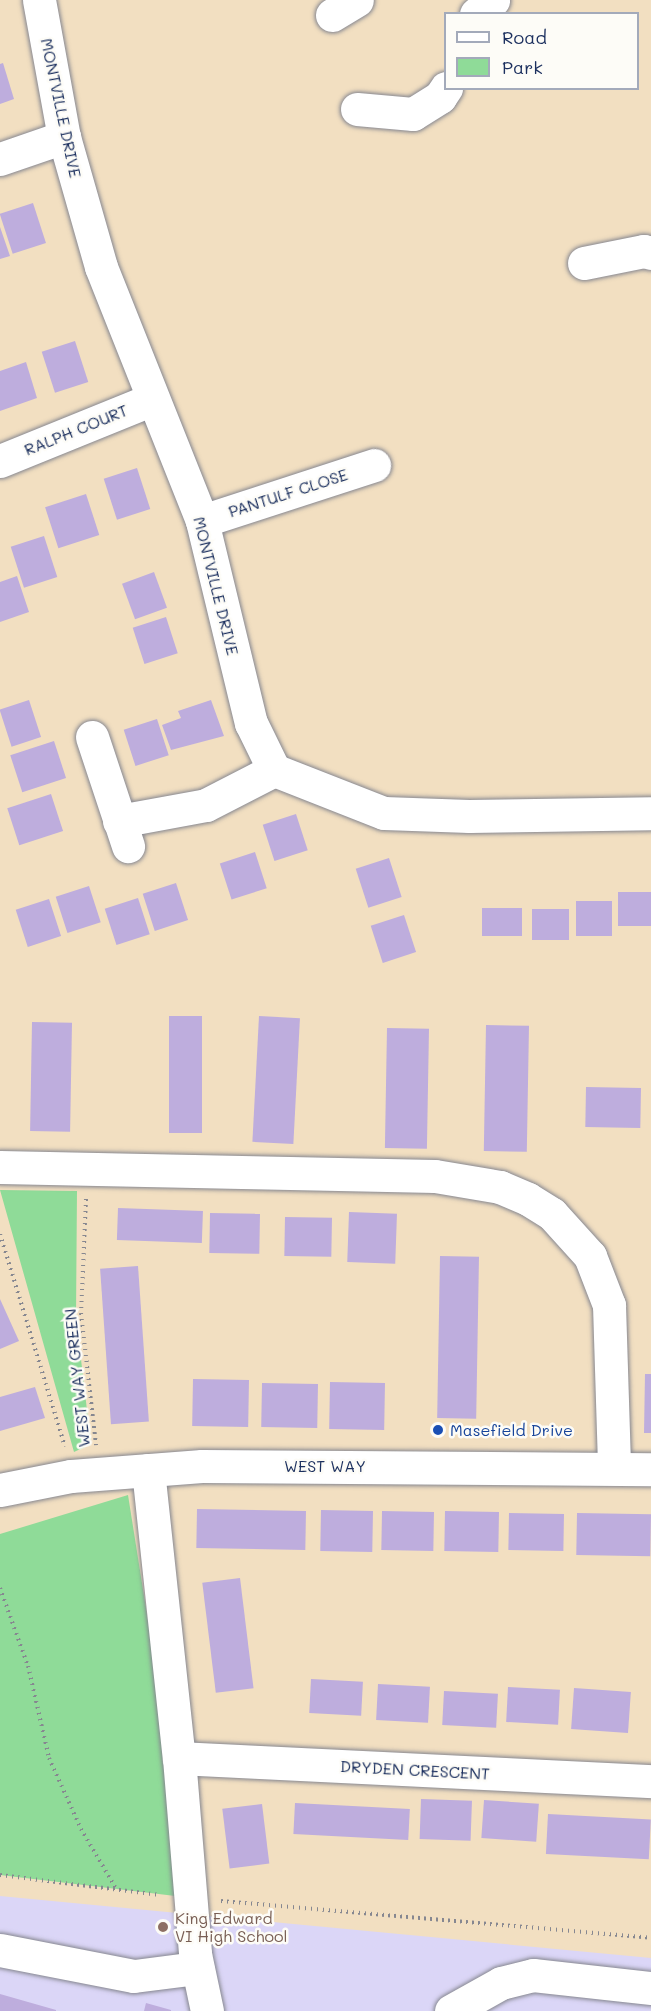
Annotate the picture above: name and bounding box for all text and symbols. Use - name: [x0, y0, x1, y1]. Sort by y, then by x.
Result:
- legend: [444, 12, 639, 90]
- text: Road: [502, 25, 547, 49]
- street label: MONTVILLE DRIVE: [37, 36, 85, 180]
- text: Park: [502, 55, 543, 79]
- street label: RALPH COURT: [21, 400, 131, 460]
- street label: PANTULF CLOSE: [226, 465, 350, 521]
- street label: MONTVILLE DRIVE: [189, 515, 243, 657]
- street label: WEST WAY GREEN: [60, 1308, 94, 1448]
- place label: Masefield Drive: [450, 1420, 573, 1440]
- marker: Masefield Drive: [431, 1423, 445, 1437]
- street label: WEST WAY: [284, 1456, 366, 1476]
- street label: DRYDEN CRESCENT: [340, 1756, 490, 1784]
- place label: King Edward VI High School: [175, 1908, 288, 1946]
- marker: King Edward VI High School: [156, 1920, 170, 1934]

